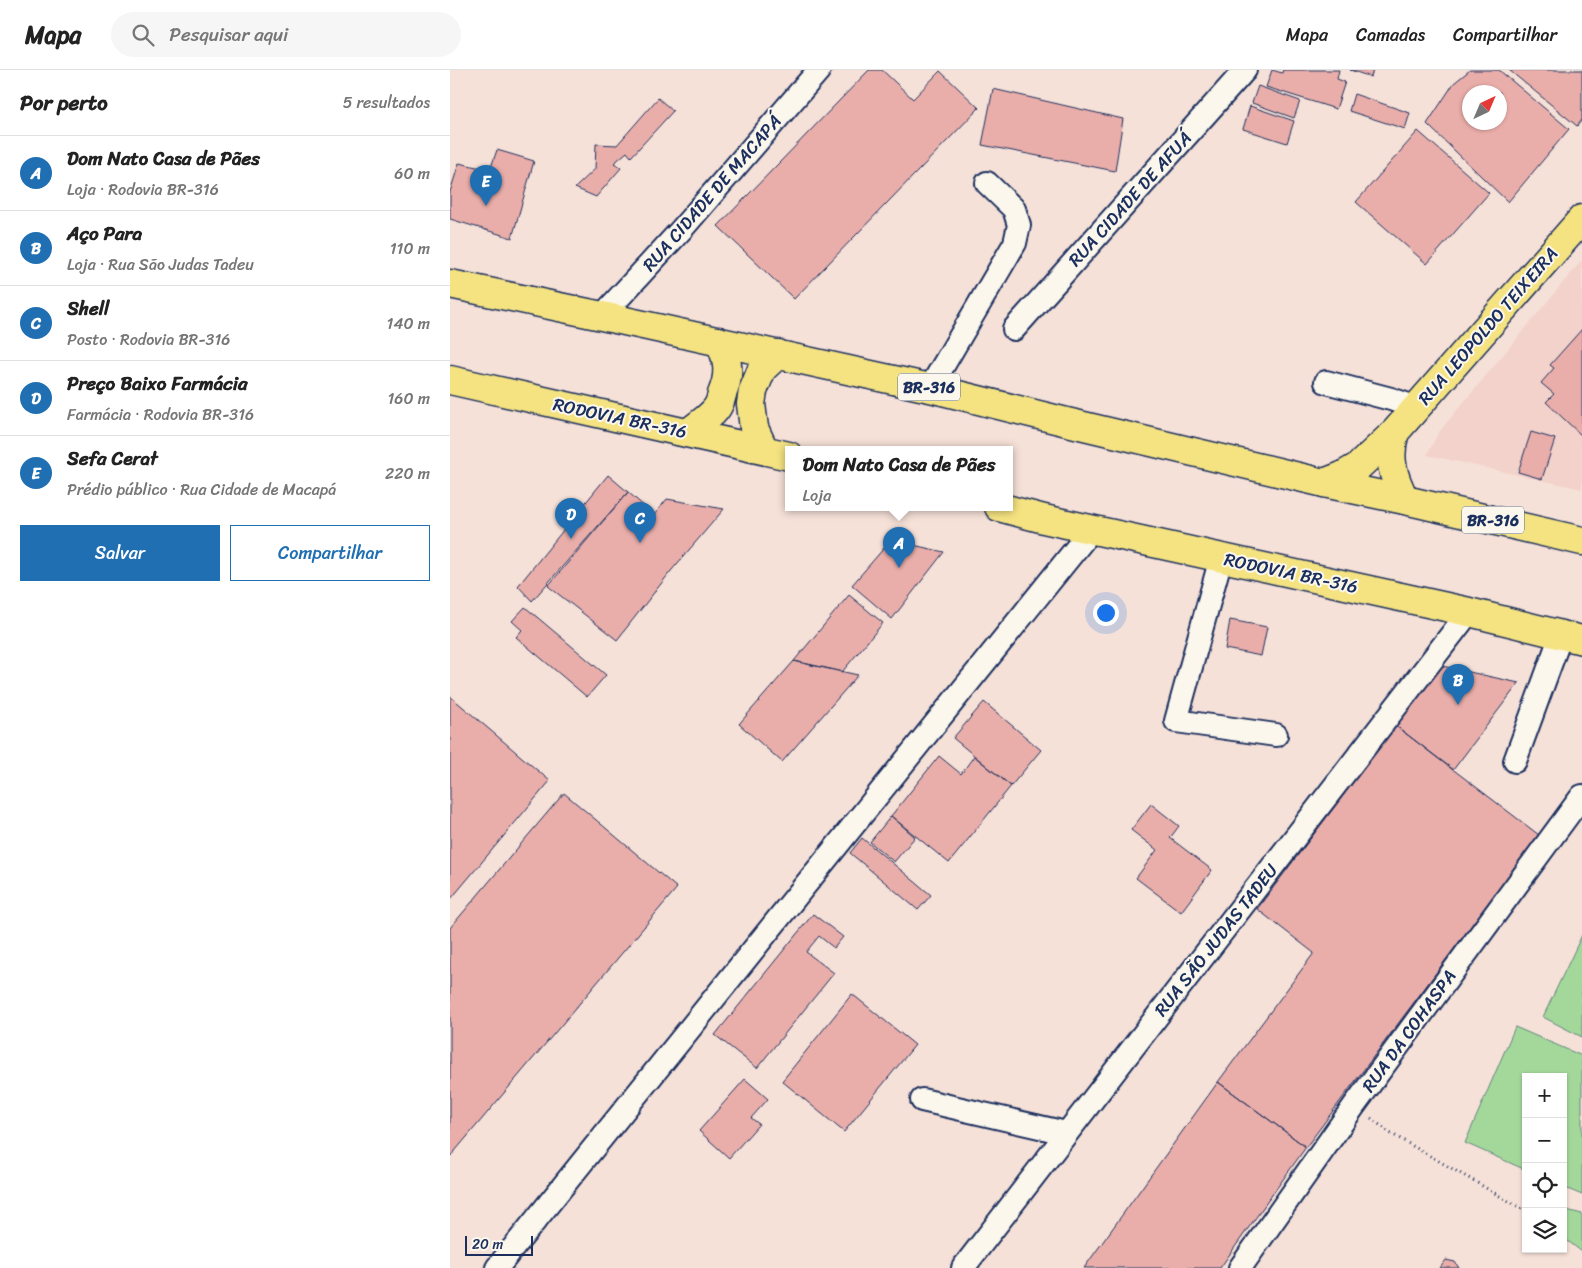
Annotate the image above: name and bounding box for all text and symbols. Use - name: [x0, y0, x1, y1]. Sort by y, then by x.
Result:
- search box: [111, 12, 461, 57]
- text: Mapa: [25, 14, 81, 56]
- text: Pesquisar aqui: [169, 18, 288, 51]
- text: Mapa: [1286, 19, 1328, 51]
- text: Camadas: [1356, 19, 1425, 51]
- text: Compartilhar: [1453, 19, 1557, 51]
- icon: search: [129, 21, 157, 49]
- text: Por perto: [20, 84, 108, 122]
- north arrow: [1462, 85, 1507, 130]
- text: 5 resultados: [343, 88, 430, 117]
- street label: RUA CIDADE DE MACAPÁ: [634, 105, 791, 279]
- street label: RUA CIDADE DE AFUÁ: [1060, 122, 1201, 274]
- text: Dom Nato Casa de Pães: [67, 142, 260, 175]
- text: A: [31, 159, 41, 188]
- text: 60 m: [394, 159, 430, 188]
- pin: E: [470, 165, 502, 206]
- text: Loja · Rodovia BR-316: [67, 175, 219, 204]
- text: Aço Para: [67, 217, 142, 250]
- text: B: [31, 234, 41, 263]
- text: 110 m: [390, 234, 430, 263]
- street label: RUA LEOPOLDO TEIXEIRA: [1410, 239, 1566, 413]
- text: Loja · Rua São Judas Tadeu: [67, 250, 254, 279]
- text: Shell: [67, 292, 109, 325]
- text: C: [31, 309, 41, 338]
- text: 140 m: [387, 309, 430, 338]
- text: Posto · Rodovia BR-316: [67, 325, 230, 354]
- text: Preço Baixo Farmácia: [67, 367, 248, 400]
- road number: BR-316: [898, 374, 960, 400]
- text: D: [31, 384, 41, 413]
- text: 160 m: [387, 384, 430, 413]
- street label: RODOVIA BR-316: [550, 388, 690, 448]
- text: Farmácia · Rodovia BR-316: [67, 400, 254, 429]
- text: Sefa Cerat: [67, 442, 158, 475]
- popup: [785, 446, 1013, 511]
- text: Dom Nato Casa de Pães: [803, 448, 995, 481]
- text: E: [32, 459, 40, 488]
- text: 220 m: [385, 459, 430, 488]
- text: Prédio público · Rua Cidade de Macapá: [67, 475, 336, 504]
- text: Loja: [803, 481, 831, 510]
- pin: D: [555, 498, 587, 539]
- pin: C: [624, 502, 656, 543]
- road number: BR-316: [1462, 506, 1524, 534]
- button: Salvar: [20, 525, 220, 581]
- button: Compartilhar: [230, 525, 430, 581]
- pin: A: [883, 527, 915, 568]
- street label: RODOVIA BR-316: [1221, 543, 1361, 603]
- your location: [1093, 600, 1119, 626]
- pin: B: [1442, 664, 1474, 705]
- street label: RUA SÃO JUDAS TADEU: [1146, 856, 1286, 1024]
- street label: RUA DA COHASPA: [1353, 963, 1465, 1099]
- map controls: [1522, 1073, 1567, 1253]
- button: +: [1522, 1073, 1567, 1118]
- button: −: [1522, 1118, 1567, 1163]
- button: locate: [1522, 1163, 1567, 1208]
- button: layers: [1522, 1208, 1567, 1253]
- text: 20 m: [472, 1232, 503, 1257]
- scale bar: [465, 1233, 532, 1256]

